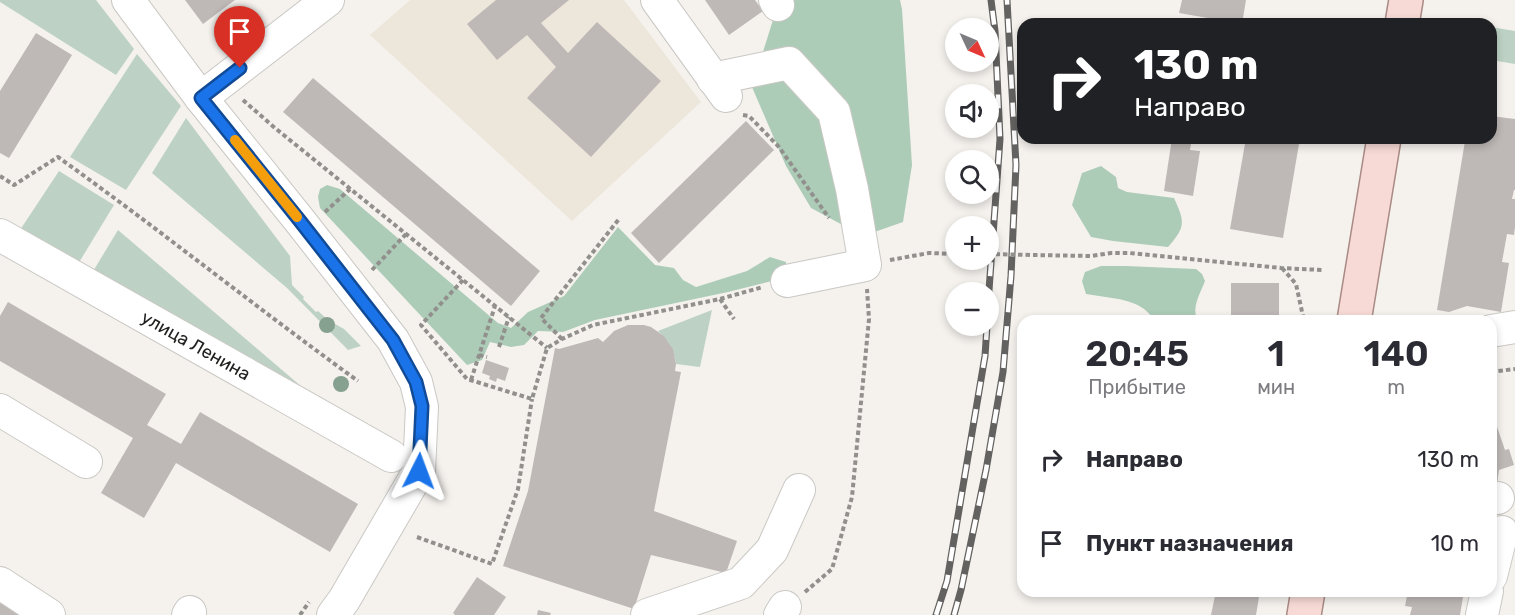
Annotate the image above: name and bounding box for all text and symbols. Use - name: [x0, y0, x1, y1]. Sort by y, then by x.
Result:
- pin: [214, 6, 265, 68]
- icon: arrive: [223, 15, 256, 48]
- north arrow: [945, 18, 999, 72]
- map controls: [945, 18, 999, 336]
- text: 130 m: [1134, 40, 1259, 90]
- icon: right: [1035, 42, 1113, 120]
- button: sound: [945, 84, 999, 138]
- text: Направо: [1134, 91, 1246, 123]
- button: search: [945, 150, 999, 204]
- button: +: [945, 216, 999, 270]
- button: −: [945, 282, 999, 336]
- street label: улица Ленина: [137, 306, 254, 385]
- text: 20:45: [1085, 332, 1189, 375]
- text: 1: [1268, 332, 1285, 375]
- text: 140: [1363, 332, 1429, 375]
- text: Прибытие: [1088, 375, 1186, 399]
- text: мин: [1257, 375, 1295, 399]
- text: m: [1387, 375, 1405, 399]
- position arrow: [387, 439, 451, 503]
- icon: right: [1035, 443, 1068, 476]
- text: Направо: [1086, 446, 1183, 473]
- text: 130 m: [1417, 446, 1479, 473]
- icon: arrive: [1035, 527, 1068, 560]
- text: Пункт назначения: [1086, 530, 1294, 557]
- text: 10 m: [1431, 530, 1479, 557]

